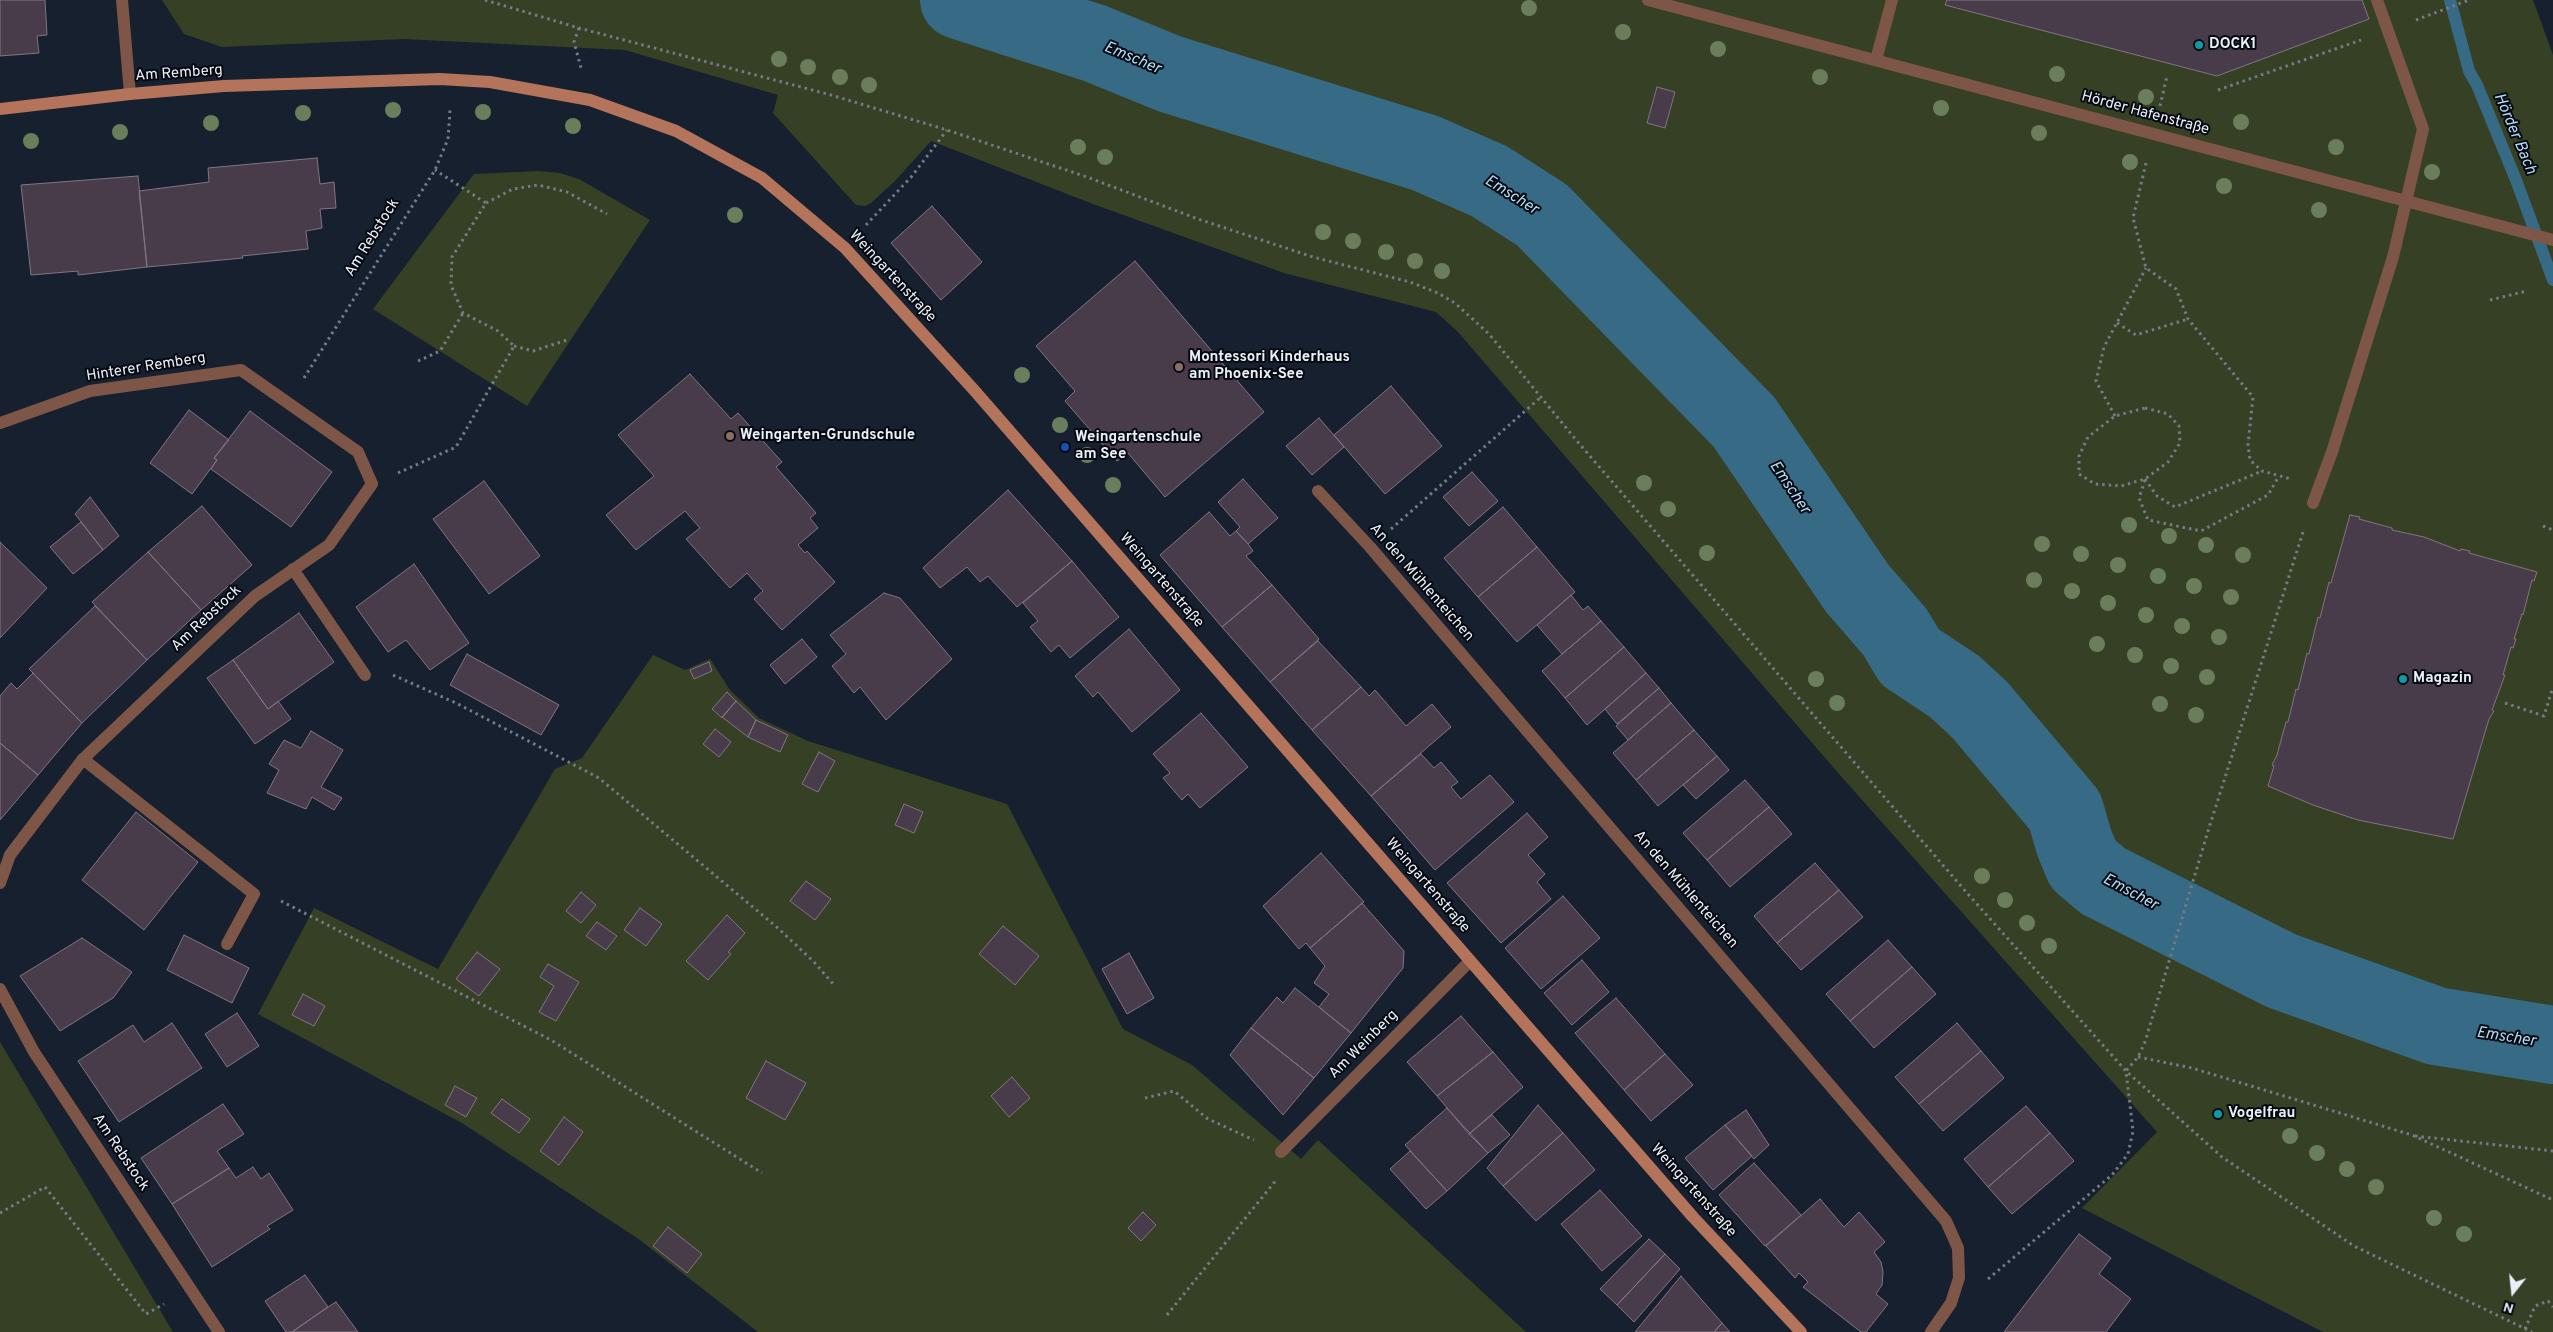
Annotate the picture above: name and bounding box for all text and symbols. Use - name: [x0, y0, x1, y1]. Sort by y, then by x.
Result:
- place label: DOCK1: [2209, 36, 2256, 54]
- water label: Emscher: [1101, 38, 1163, 80]
- marker: DOCK1: [2193, 39, 2205, 51]
- street label: Am Remberg: [135, 62, 223, 86]
- street label: Hörder Hafenstraße: [2079, 88, 2211, 140]
- water label: Hörder Bach: [2488, 90, 2540, 178]
- water label: Emscher: [1480, 172, 1542, 220]
- street label: Am Rebstock: [342, 196, 404, 280]
- street label: Weingartenstraße: [845, 227, 939, 327]
- place label: Montessori Kinderhaus am Phoenix-See: [1189, 349, 1350, 384]
- street label: Hinterer Remberg: [85, 350, 207, 386]
- marker: Montessori Kinderhaus am Phoenix-See: [1173, 361, 1185, 373]
- place label: Weingarten-Grundschule: [740, 427, 915, 445]
- place label: Weingartenschule am See: [1075, 429, 1201, 464]
- marker: Weingarten-Grundschule: [724, 430, 736, 442]
- marker: Weingartenschule am See: [1059, 441, 1071, 453]
- water label: Emscher: [1764, 458, 1814, 518]
- street label: An den Mühlenteichen: [1365, 520, 1477, 646]
- street label: Weingartenstraße: [1115, 530, 1207, 632]
- street label: Am Rebstock: [168, 582, 246, 656]
- place label: Magazin: [2413, 670, 2472, 688]
- marker: Magazin: [2397, 673, 2409, 685]
- street label: An den Mühlenteichen: [1629, 827, 1741, 953]
- street label: Weingartenstraße: [1381, 835, 1473, 937]
- water label: Emscher: [2099, 870, 2161, 916]
- street label: Am Weinberg: [1326, 1007, 1402, 1083]
- water label: Emscher: [2475, 1024, 2537, 1052]
- place label: Vogelfrau: [2228, 1105, 2295, 1123]
- marker: Vogelfrau: [2212, 1108, 2224, 1120]
- street label: Am Rebstock: [88, 1111, 152, 1195]
- street label: Weingartenstraße: [1646, 1141, 1740, 1241]
- north arrow: [2488, 1267, 2538, 1317]
- text: N: [2502, 1297, 2516, 1316]

